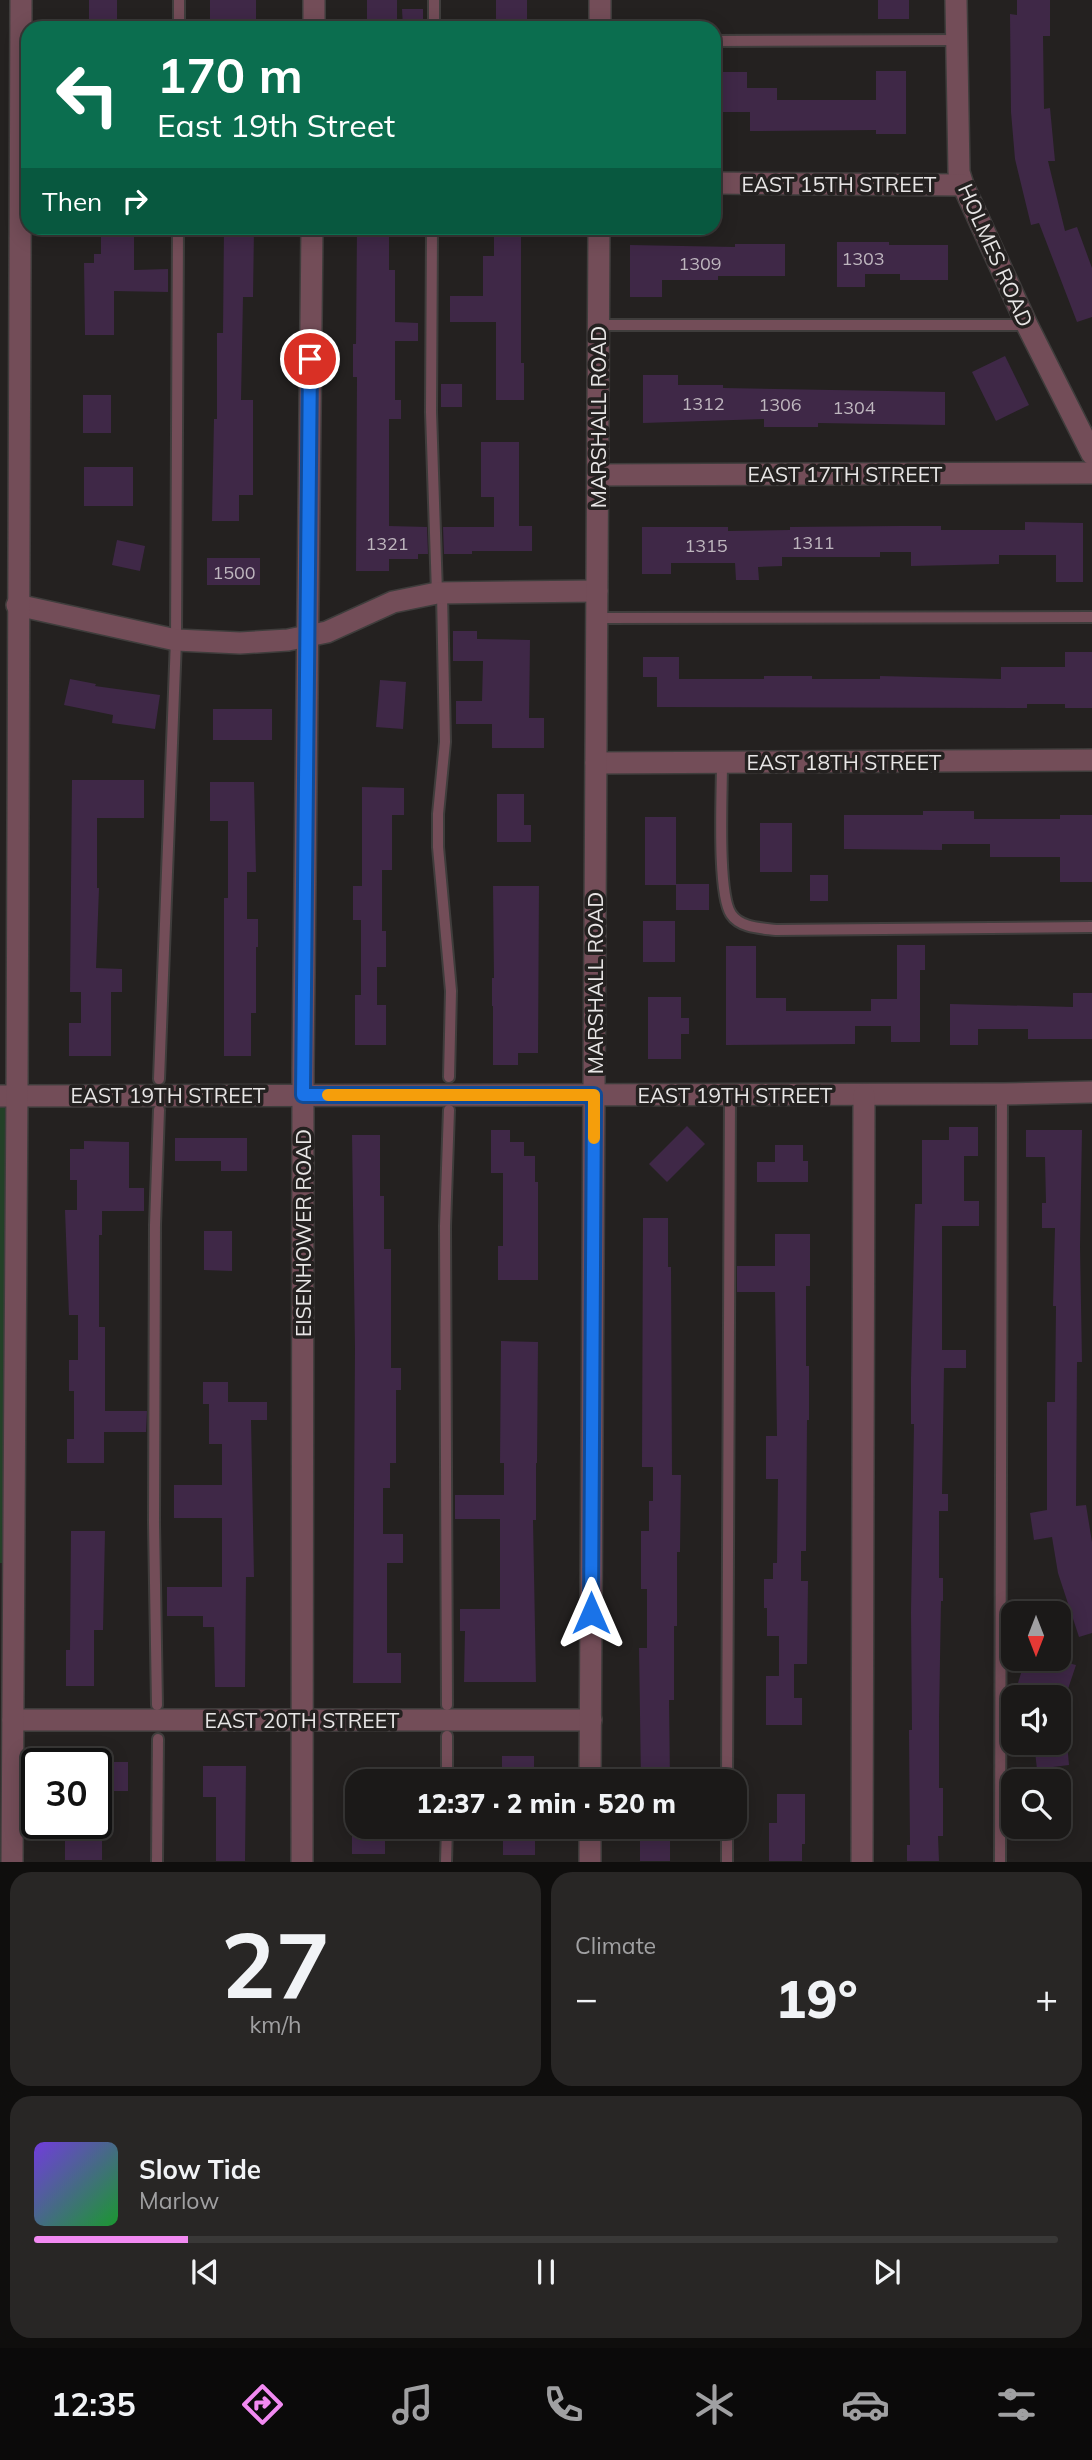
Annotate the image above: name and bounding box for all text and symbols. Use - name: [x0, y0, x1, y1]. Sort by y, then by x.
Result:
- text: 170 m: [157, 44, 303, 105]
- icon: left: [42, 49, 133, 140]
- text: East 19th Street: [157, 105, 395, 145]
- street label: EAST 15TH STREET: [742, 171, 937, 197]
- street label: HOLMES ROAD: [953, 179, 1039, 331]
- icon: right: [116, 182, 154, 220]
- text: Then: [42, 185, 102, 218]
- house number: 1303: [841, 247, 885, 270]
- house number: 1309: [678, 252, 722, 275]
- street label: MARSHALL ROAD: [585, 326, 611, 508]
- pin: [280, 329, 340, 389]
- icon: arrive: [291, 340, 329, 378]
- house number: 1312: [681, 392, 725, 415]
- house number: 1306: [758, 393, 802, 416]
- house number: 1304: [832, 396, 876, 419]
- street label: EAST 17TH STREET: [748, 461, 943, 487]
- house number: 1311: [791, 531, 835, 554]
- house number: 1321: [365, 532, 409, 555]
- house number: 1315: [684, 534, 728, 557]
- house number: 1500: [212, 561, 256, 584]
- street label: EAST 18TH STREET: [747, 749, 942, 775]
- street label: MARSHALL ROAD: [582, 892, 608, 1074]
- street label: EAST 19TH STREET: [71, 1082, 266, 1108]
- street label: EAST 19TH STREET: [638, 1082, 833, 1108]
- street label: EISENHOWER ROAD: [290, 1129, 316, 1337]
- position arrow: [554, 1576, 628, 1650]
- north arrow: [1001, 1601, 1071, 1671]
- map controls: [1001, 1601, 1071, 1839]
- button: sound: [1001, 1685, 1071, 1755]
- street label: EAST 20TH STREET: [205, 1707, 400, 1733]
- speed limit sign: 30: [21, 1748, 112, 1839]
- button: search: [1001, 1769, 1071, 1839]
- text: 12:37 · 2 min · 520 m: [416, 1787, 676, 1820]
- text: 27: [221, 1907, 330, 2021]
- text: Climate: [575, 1931, 656, 1960]
- text: 19°: [775, 1966, 858, 2031]
- text: −: [575, 1974, 598, 2022]
- text: +: [1035, 1974, 1058, 2022]
- text: km/h: [249, 2010, 302, 2039]
- text: Slow Tide: [139, 2153, 261, 2186]
- text: Marlow: [139, 2186, 219, 2215]
- icon: previous: [186, 2253, 224, 2291]
- icon: pause: [527, 2253, 565, 2291]
- icon: next: [868, 2253, 906, 2291]
- icon: directions: [238, 2380, 287, 2429]
- icon: music: [388, 2380, 437, 2429]
- icon: phone: [539, 2380, 588, 2429]
- icon: climate: [690, 2380, 739, 2429]
- icon: car: [841, 2380, 890, 2429]
- icon: filters: [992, 2380, 1041, 2429]
- text: 12:35: [51, 2384, 136, 2424]

